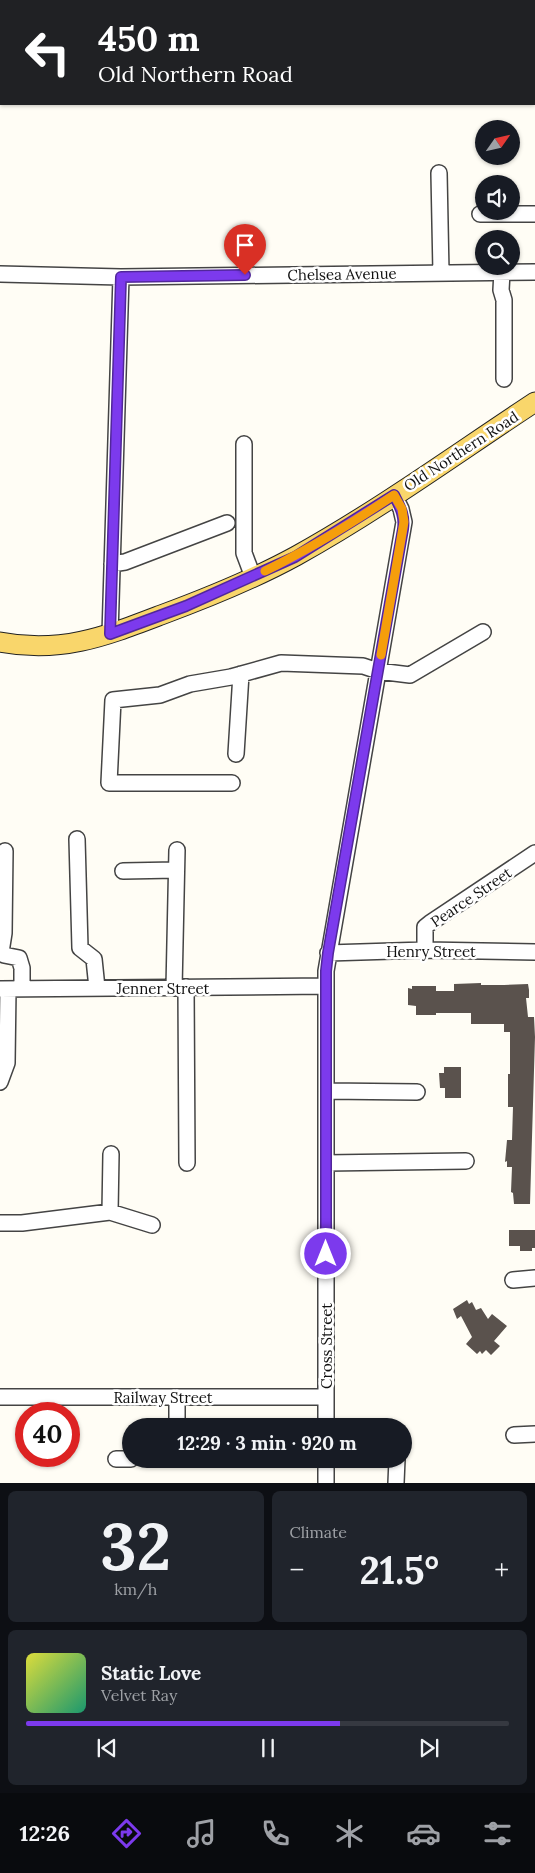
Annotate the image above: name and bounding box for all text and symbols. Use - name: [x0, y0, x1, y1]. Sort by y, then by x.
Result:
- text: 450 m: [98, 16, 200, 61]
- icon: left: [15, 20, 80, 85]
- text: Old Northern Road: [98, 60, 293, 88]
- north arrow: [475, 120, 520, 165]
- map controls: [475, 120, 520, 275]
- button: sound: [475, 175, 520, 220]
- pin: [224, 224, 266, 275]
- button: search: [475, 230, 520, 275]
- icon: arrive: [231, 231, 259, 259]
- street label: Chelsea Avenue: [287, 264, 397, 284]
- street label: Old Northern Road: [400, 407, 522, 495]
- street label: Pearce Street: [427, 863, 515, 931]
- street label: Henry Street: [386, 942, 476, 961]
- street label: Jenner Street: [116, 979, 210, 998]
- position arrow: [299, 1227, 351, 1279]
- street label: Cross Street: [317, 1303, 336, 1389]
- street label: Railway Street: [113, 1388, 213, 1407]
- speed limit sign: 40: [15, 1402, 80, 1467]
- text: 12:29 · 3 min · 920 m: [177, 1431, 357, 1455]
- text: 32: [100, 1505, 171, 1588]
- text: Climate: [290, 1522, 347, 1542]
- text: 21.5°: [359, 1546, 439, 1594]
- text: −: [290, 1552, 304, 1588]
- text: +: [494, 1552, 509, 1588]
- text: km/h: [114, 1579, 157, 1599]
- text: Static Love: [101, 1661, 201, 1685]
- text: Velvet Ray: [101, 1685, 177, 1705]
- icon: previous: [93, 1734, 121, 1762]
- icon: pause: [254, 1734, 282, 1762]
- icon: next: [415, 1734, 443, 1762]
- icon: directions: [109, 1816, 144, 1851]
- icon: music: [184, 1816, 219, 1851]
- icon: phone: [258, 1816, 293, 1851]
- icon: climate: [332, 1816, 367, 1851]
- icon: car: [406, 1816, 441, 1851]
- icon: filters: [480, 1816, 515, 1851]
- text: 12:26: [20, 1819, 70, 1847]

